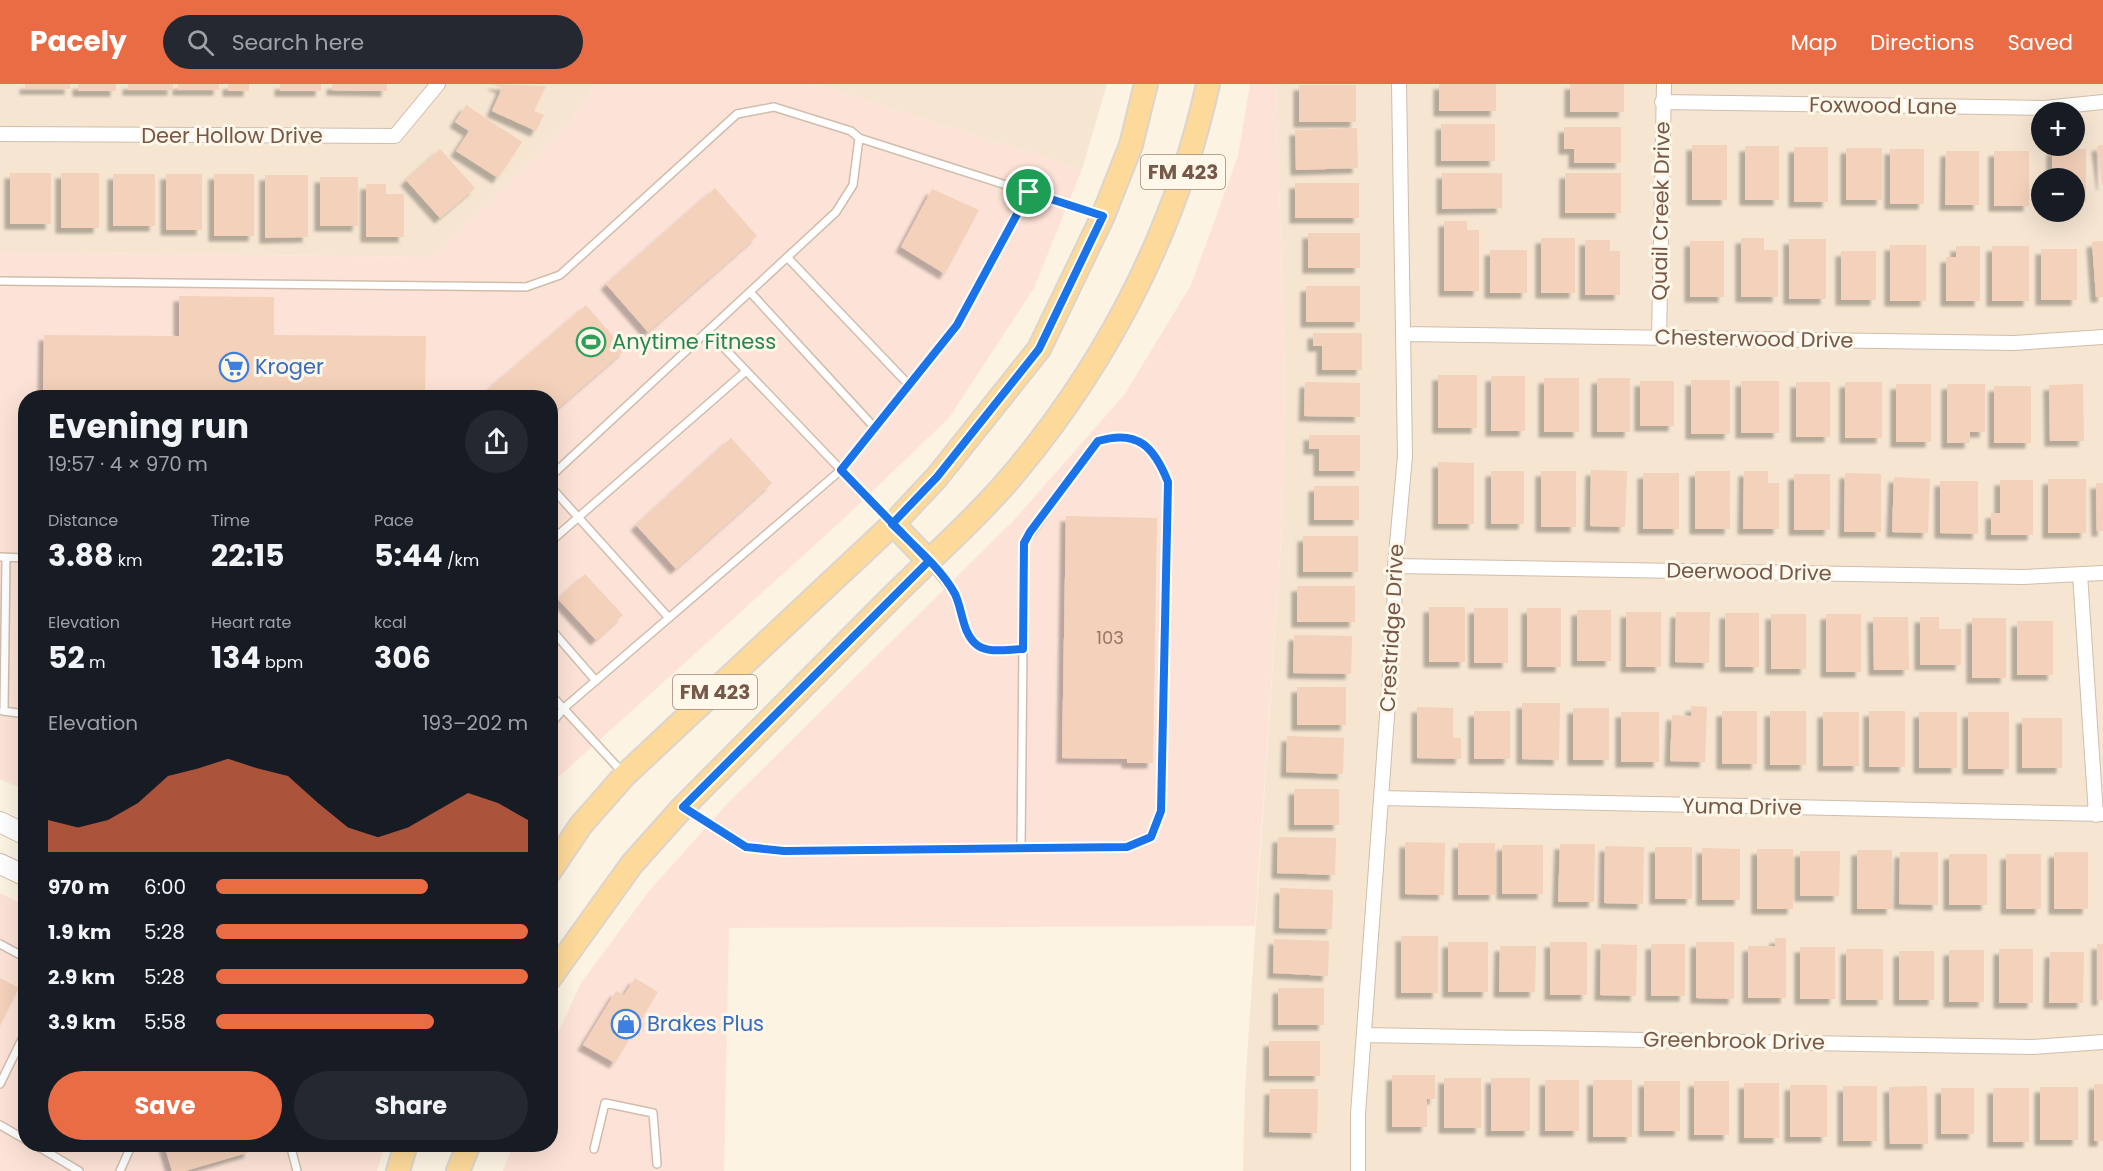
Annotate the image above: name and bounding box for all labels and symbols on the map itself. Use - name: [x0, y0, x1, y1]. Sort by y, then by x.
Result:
- street label: Foxwood Lane: [1809, 90, 1957, 121]
- street label: Deer Hollow Drive: [141, 121, 323, 150]
- street label: Quail Creek Drive: [1644, 121, 1677, 301]
- road number: FM 423: [1141, 155, 1225, 189]
- pin: [1003, 166, 1054, 217]
- street label: Chesterwood Drive: [1654, 322, 1854, 355]
- sports icon: Anytime Fitness: [575, 326, 607, 358]
- place label: Anytime Fitness: [612, 327, 776, 356]
- supermarket icon: Kroger: [218, 351, 250, 383]
- place label: Kroger: [255, 352, 324, 381]
- street label: Crestridge Drive: [1373, 543, 1410, 713]
- street label: Deerwood Drive: [1666, 556, 1832, 587]
- house number: 103: [1096, 625, 1124, 650]
- road number: FM 423: [673, 675, 757, 709]
- street label: Yuma Drive: [1682, 791, 1802, 822]
- shop icon: Brakes Plus: [610, 1008, 642, 1040]
- place label: Brakes Plus: [647, 1009, 764, 1038]
- street label: Greenbrook Drive: [1643, 1024, 1825, 1057]

